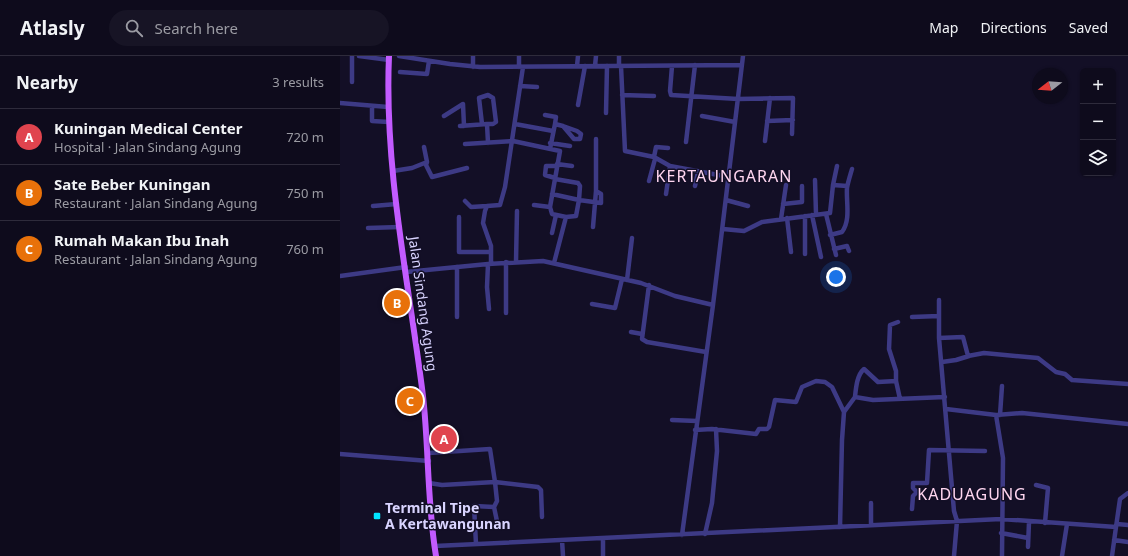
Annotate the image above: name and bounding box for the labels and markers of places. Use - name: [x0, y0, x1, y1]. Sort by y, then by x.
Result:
- pin: B: [384, 288, 410, 318]
- pin: C: [397, 386, 423, 416]
- pin: A: [431, 424, 457, 454]
- place label: Terminal Tipe A Kertawangunan: [385, 498, 511, 533]
- marker: Terminal Tipe A Kertawangunan: [372, 511, 382, 521]

